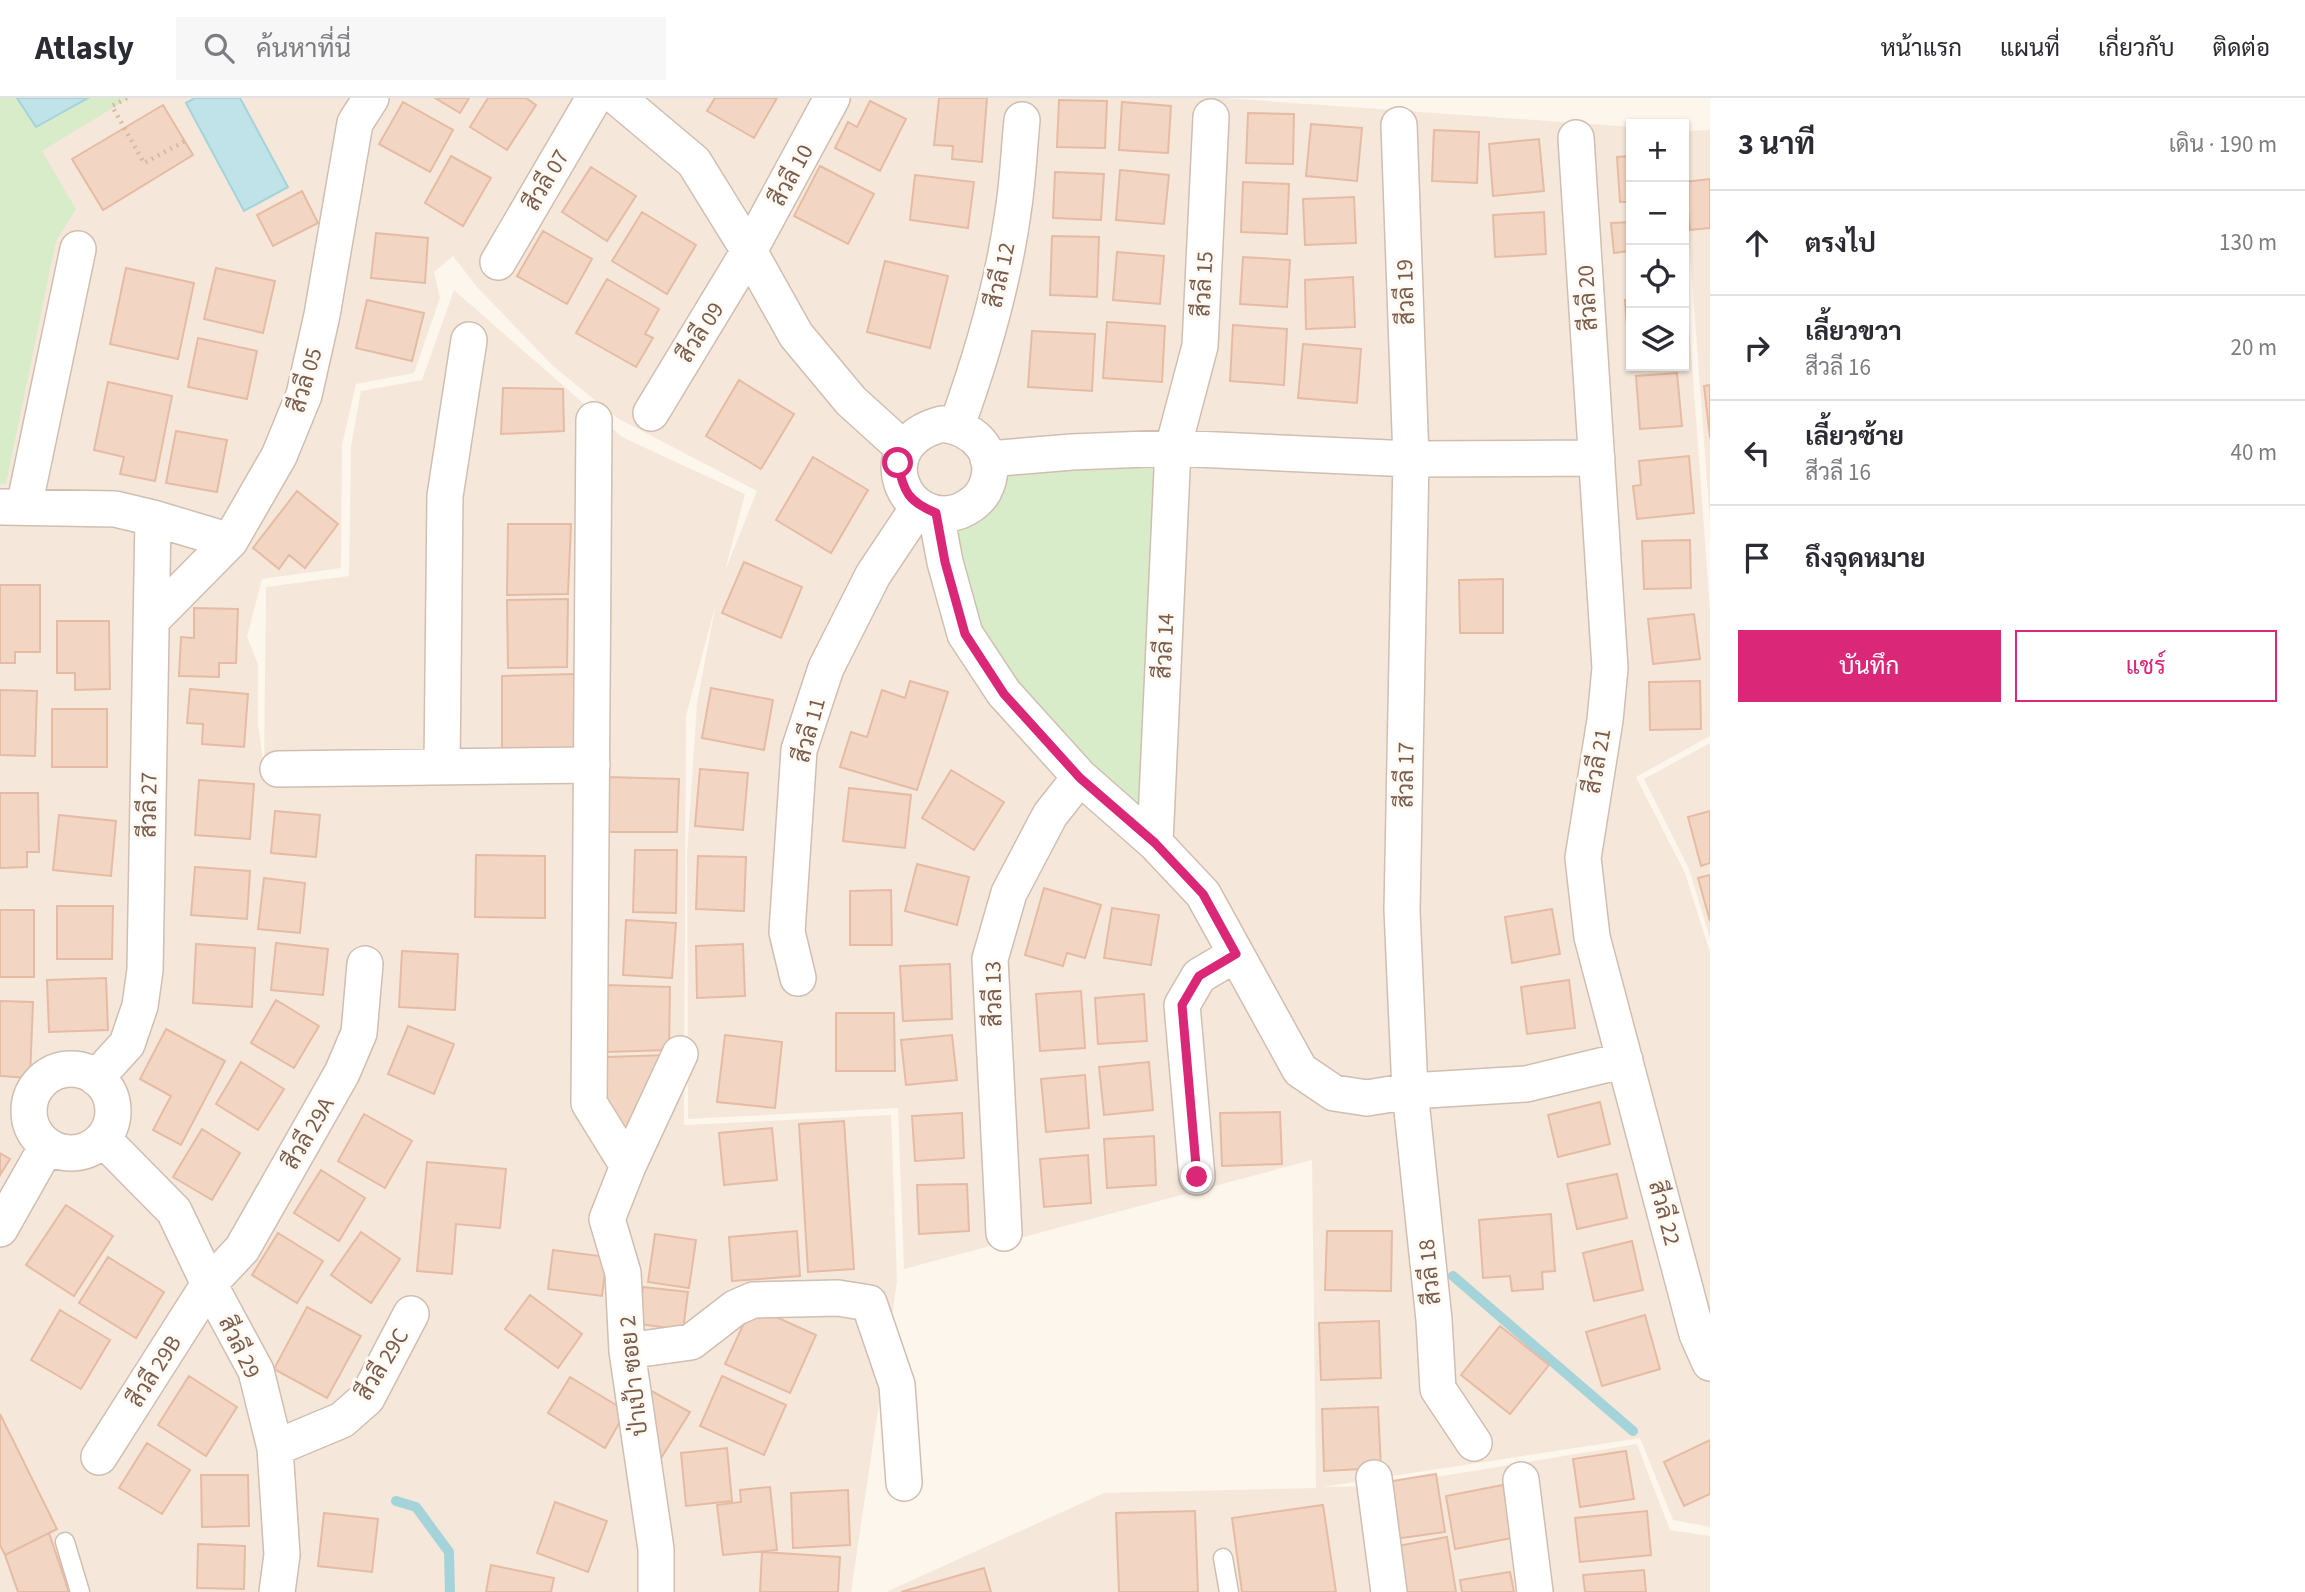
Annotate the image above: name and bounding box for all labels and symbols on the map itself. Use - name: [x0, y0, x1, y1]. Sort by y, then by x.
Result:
- street label: สีวลี 10: [761, 138, 821, 212]
- street label: สีวลี 07: [516, 143, 577, 217]
- street label: สีวลี 12: [977, 239, 1023, 311]
- street label: สีวลี 15: [1185, 250, 1222, 318]
- street label: สีวลี 19: [1388, 258, 1423, 325]
- street label: สีวลี 20: [1569, 264, 1606, 332]
- street label: สีวลี 09: [669, 296, 732, 369]
- street label: สีวลี 05: [281, 344, 330, 416]
- route start: [882, 447, 913, 478]
- street label: สีวลี 14: [1146, 612, 1183, 680]
- street label: สีวลี 11: [785, 694, 834, 766]
- street label: สีวลี 21: [1576, 726, 1619, 796]
- street label: สีวลี 17: [1388, 742, 1423, 808]
- street label: สีวลี 27: [131, 772, 166, 838]
- street label: สีวลี 13: [976, 961, 1011, 1027]
- street label: สีวลี 29A: [275, 1091, 343, 1175]
- route end: [1181, 1161, 1212, 1192]
- street label: สีวลี 22: [1640, 1177, 1689, 1249]
- street label: สีวลี 18: [1410, 1237, 1449, 1306]
- street label: สีวลี 29: [210, 1310, 269, 1384]
- street label: ป่าเป้า ซอย 2: [611, 1314, 656, 1438]
- street label: สีวลี 29C: [348, 1322, 417, 1407]
- street label: สีวลี 29B: [119, 1329, 189, 1414]

